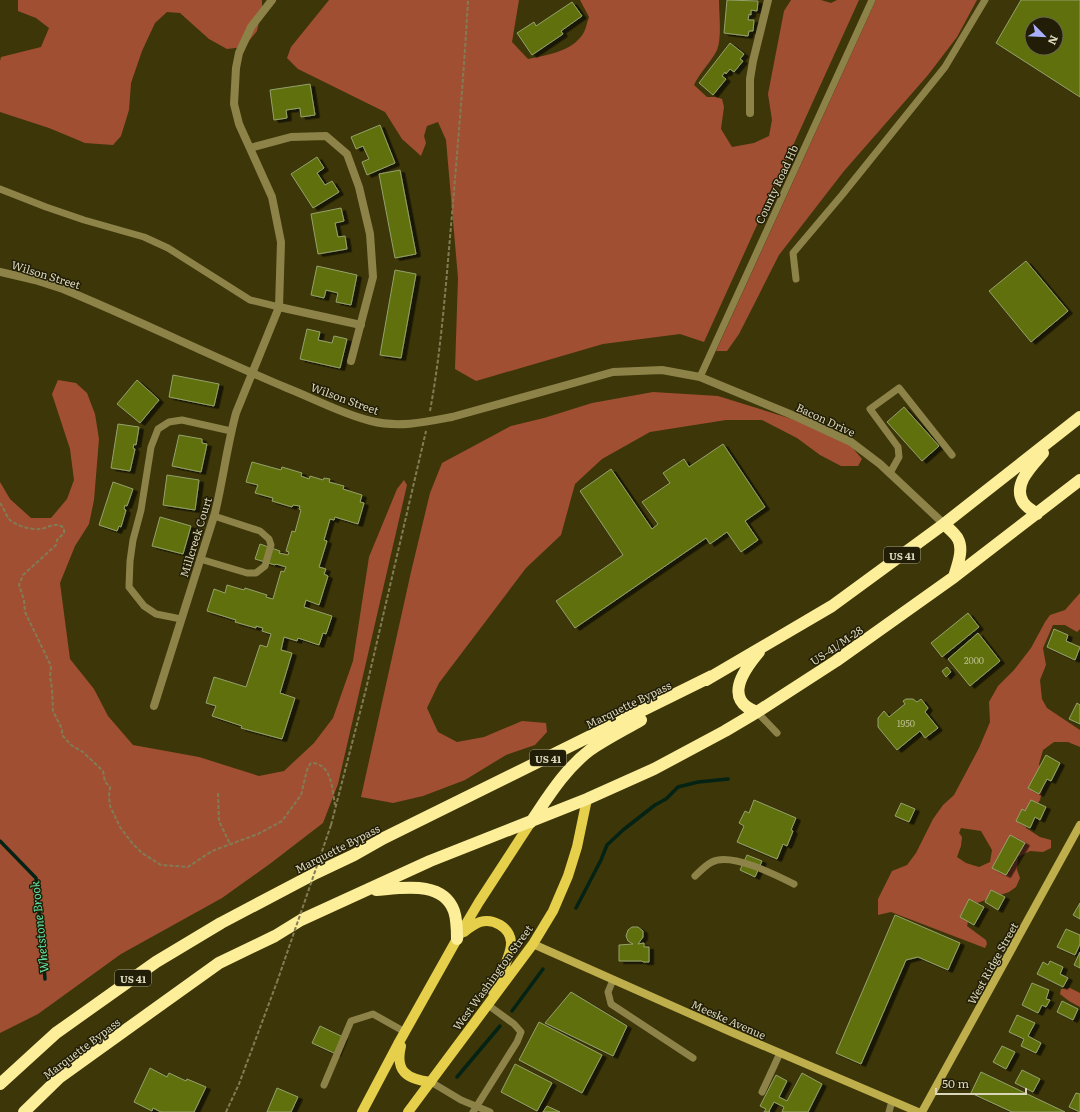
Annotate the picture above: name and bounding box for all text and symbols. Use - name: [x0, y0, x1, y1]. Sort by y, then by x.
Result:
- north arrow: [1024, 16, 1064, 56]
- text: N: [1045, 33, 1063, 48]
- street label: County Road Hb: [751, 141, 801, 226]
- street label: Wilson Street: [10, 256, 83, 292]
- street label: Wilson Street: [309, 378, 382, 418]
- street label: Bacon Drive: [794, 398, 858, 440]
- street label: Millcreek Court: [175, 494, 215, 579]
- road number: US 41: [884, 547, 920, 563]
- street label: US-41/M-28: [806, 621, 866, 669]
- house number: 2000: [964, 653, 984, 667]
- street label: Marquette Bypass: [583, 676, 674, 732]
- house number: 1950: [897, 716, 915, 730]
- road number: US 41: [530, 750, 566, 766]
- street label: Marquette Bypass: [292, 820, 382, 876]
- water label: Whetstone Brook: [25, 880, 53, 974]
- street label: West Ridge Street: [963, 919, 1022, 1007]
- street label: West Washington Street: [448, 921, 536, 1033]
- road number: US 41: [115, 970, 151, 986]
- street label: Meeske Avenue: [689, 995, 769, 1043]
- street label: Marquette Bypass: [39, 1013, 123, 1082]
- scale bar: [936, 1070, 1026, 1096]
- text: 50 m: [942, 1074, 969, 1092]

